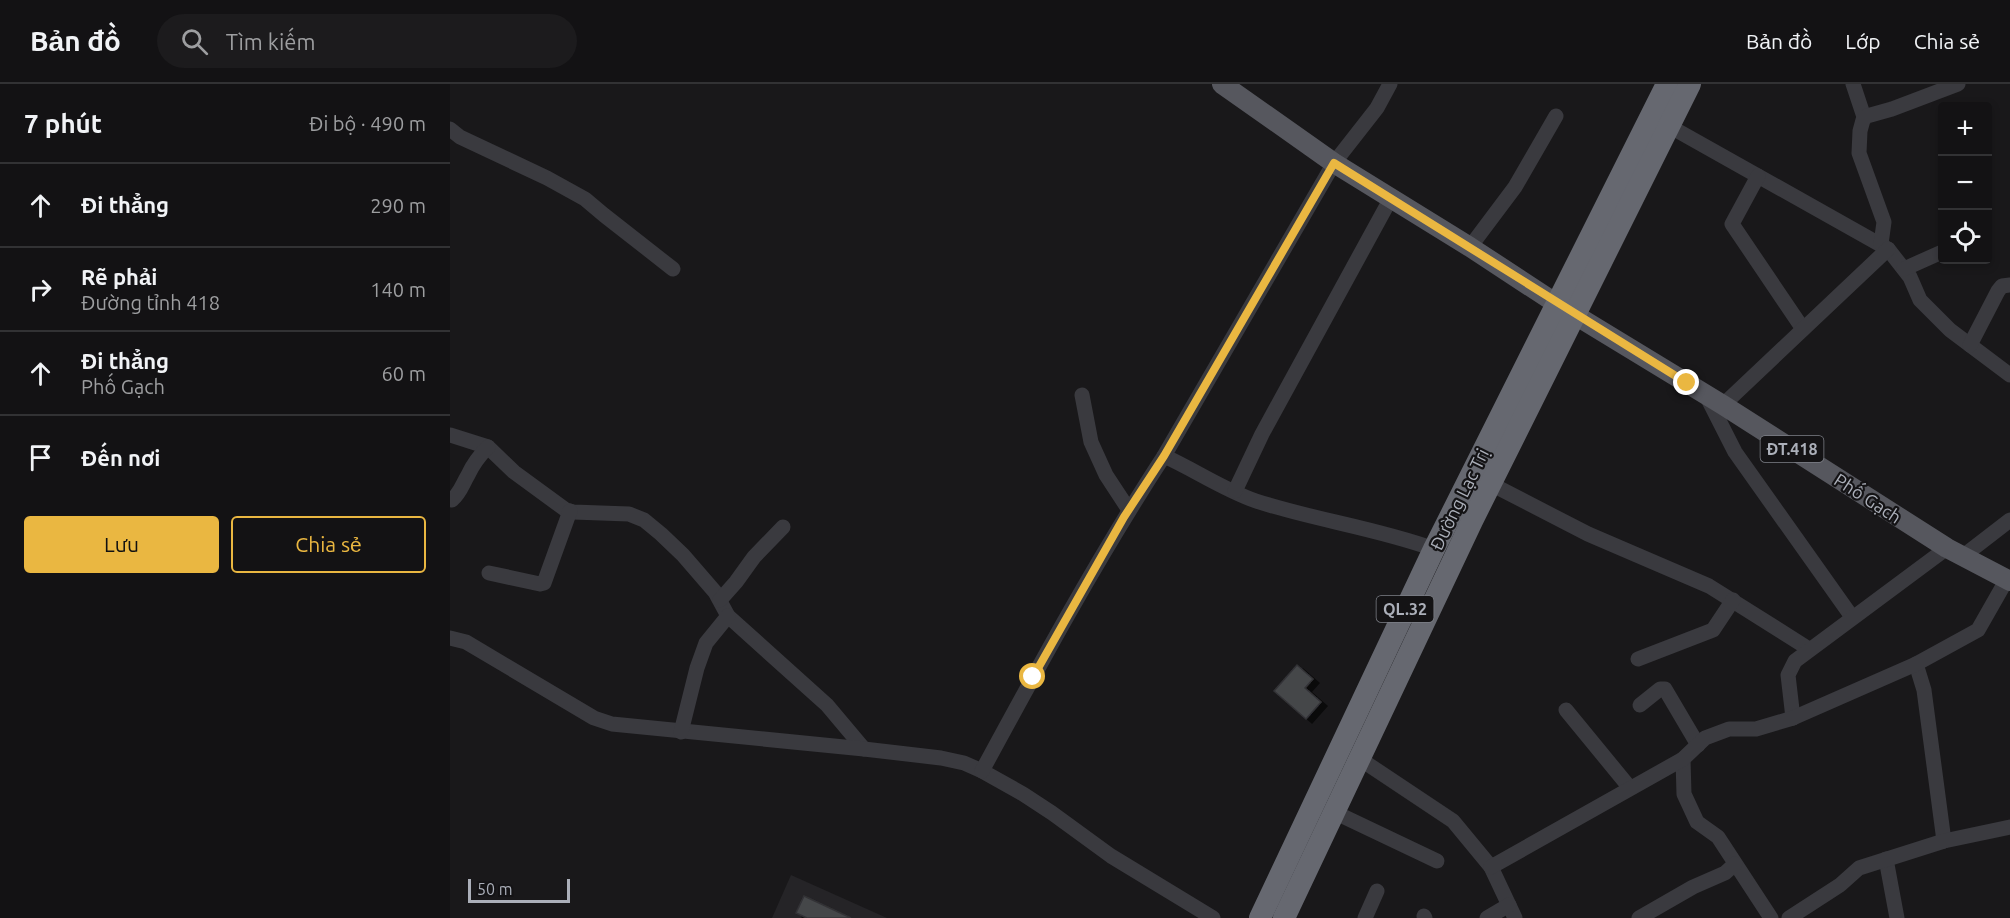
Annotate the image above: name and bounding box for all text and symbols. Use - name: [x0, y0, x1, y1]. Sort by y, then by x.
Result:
- search box: [157, 14, 577, 68]
- text: Bản đồ: [30, 25, 121, 56]
- icon: search: [178, 25, 211, 58]
- text: Tìm kiếm: [226, 29, 315, 54]
- text: Bản đồ: [1746, 29, 1812, 53]
- text: Lớp: [1845, 29, 1881, 53]
- text: Chia sẻ: [1914, 29, 1980, 53]
- map controls: [1938, 102, 1992, 264]
- button: +: [1938, 102, 1992, 156]
- text: 7 phút: [24, 109, 102, 138]
- text: Đi bộ · 490 m: [309, 112, 426, 135]
- button: −: [1938, 156, 1992, 210]
- icon: ahead: [24, 189, 57, 222]
- text: Đi thẳng: [81, 192, 169, 217]
- text: 290 m: [370, 194, 426, 217]
- button: locate: [1938, 210, 1992, 264]
- text: Rẽ phải: [81, 264, 157, 289]
- icon: right: [24, 273, 57, 306]
- text: 140 m: [370, 278, 426, 301]
- text: Đường tỉnh 418: [81, 291, 220, 314]
- text: Đi thẳng: [81, 348, 169, 373]
- icon: ahead: [24, 357, 57, 390]
- text: 60 m: [382, 362, 426, 385]
- route end: [1673, 369, 1699, 395]
- text: Phố Gạch: [81, 375, 165, 398]
- road number: ĐT.418: [1760, 436, 1824, 462]
- icon: arrive: [24, 441, 57, 474]
- text: Đến nơi: [81, 445, 160, 470]
- street label: Đường Lạc Trị: [1426, 445, 1492, 553]
- street label: Phố Gạch: [1831, 467, 1906, 527]
- button: Lưu: [24, 516, 219, 573]
- button: Chia sẻ: [231, 516, 426, 573]
- road number: QL.32: [1376, 596, 1434, 622]
- route start: [1019, 663, 1045, 689]
- scale bar: [468, 876, 570, 904]
- text: 50 m: [477, 880, 513, 898]

